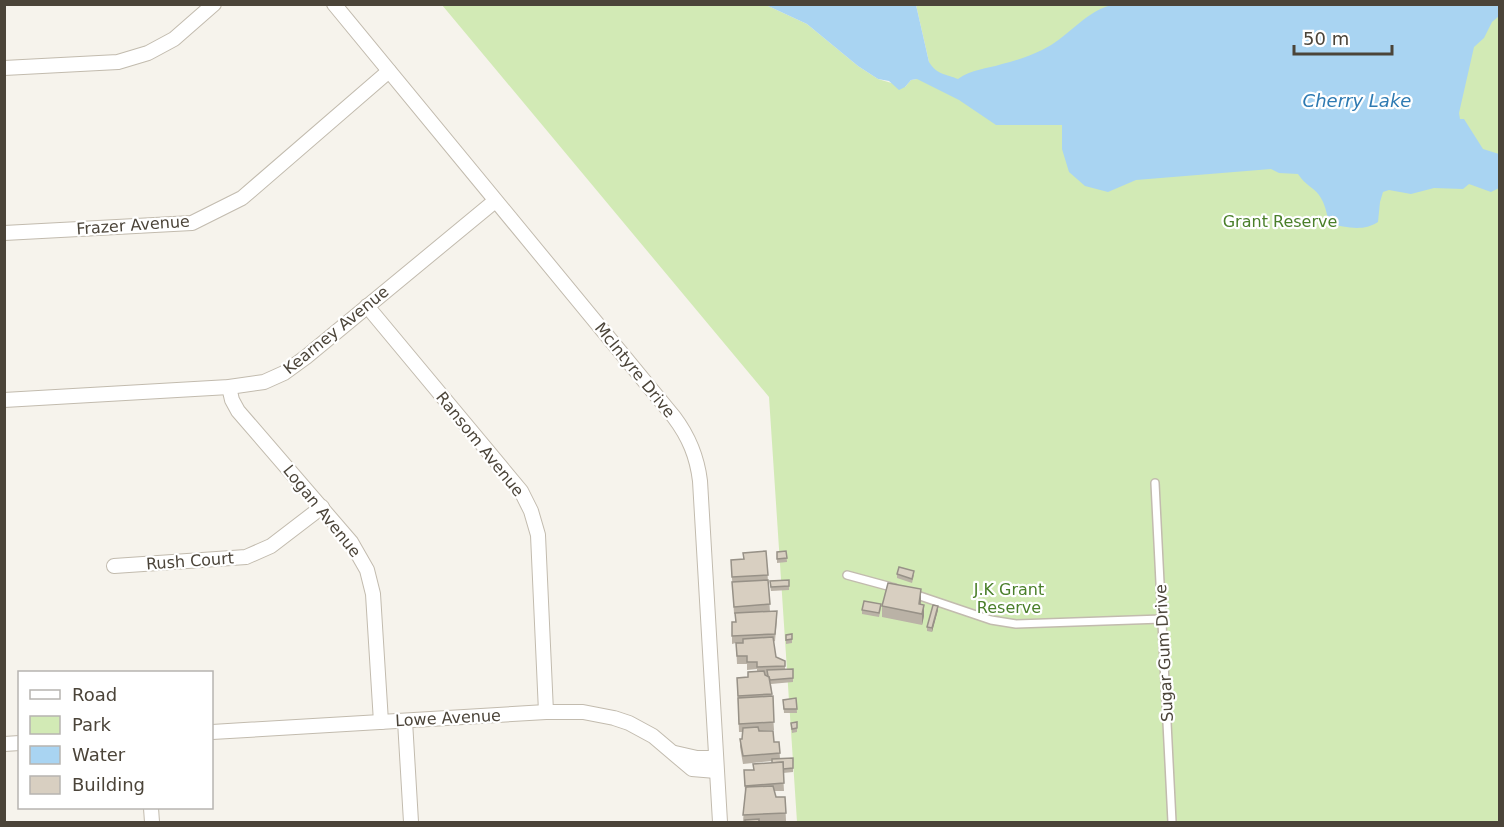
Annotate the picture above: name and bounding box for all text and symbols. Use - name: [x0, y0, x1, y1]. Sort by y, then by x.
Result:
- scale bar: [1294, 18, 1392, 56]
- text: 50 m: [1303, 28, 1349, 49]
- water label: Cherry Lake: [1303, 90, 1411, 111]
- street label: Frazer Avenue: [76, 212, 190, 238]
- park label: Grant Reserve: [1223, 212, 1337, 231]
- street label: Kearney Avenue: [280, 282, 392, 378]
- street label: McIntyre Drive: [591, 319, 679, 421]
- street label: Ransom Avenue: [432, 388, 528, 500]
- street label: Logan Avenue: [279, 461, 365, 561]
- street label: Rush Court: [145, 548, 235, 574]
- park label: J.K Grant Reserve: [973, 580, 1044, 617]
- street label: Sugar Gum Drive: [1151, 584, 1177, 722]
- legend: [18, 671, 213, 809]
- text: Road: [72, 684, 117, 705]
- street label: Lowe Avenue: [395, 706, 501, 730]
- text: Park: [72, 714, 111, 735]
- text: Water: [72, 744, 126, 765]
- text: Building: [72, 774, 145, 795]

